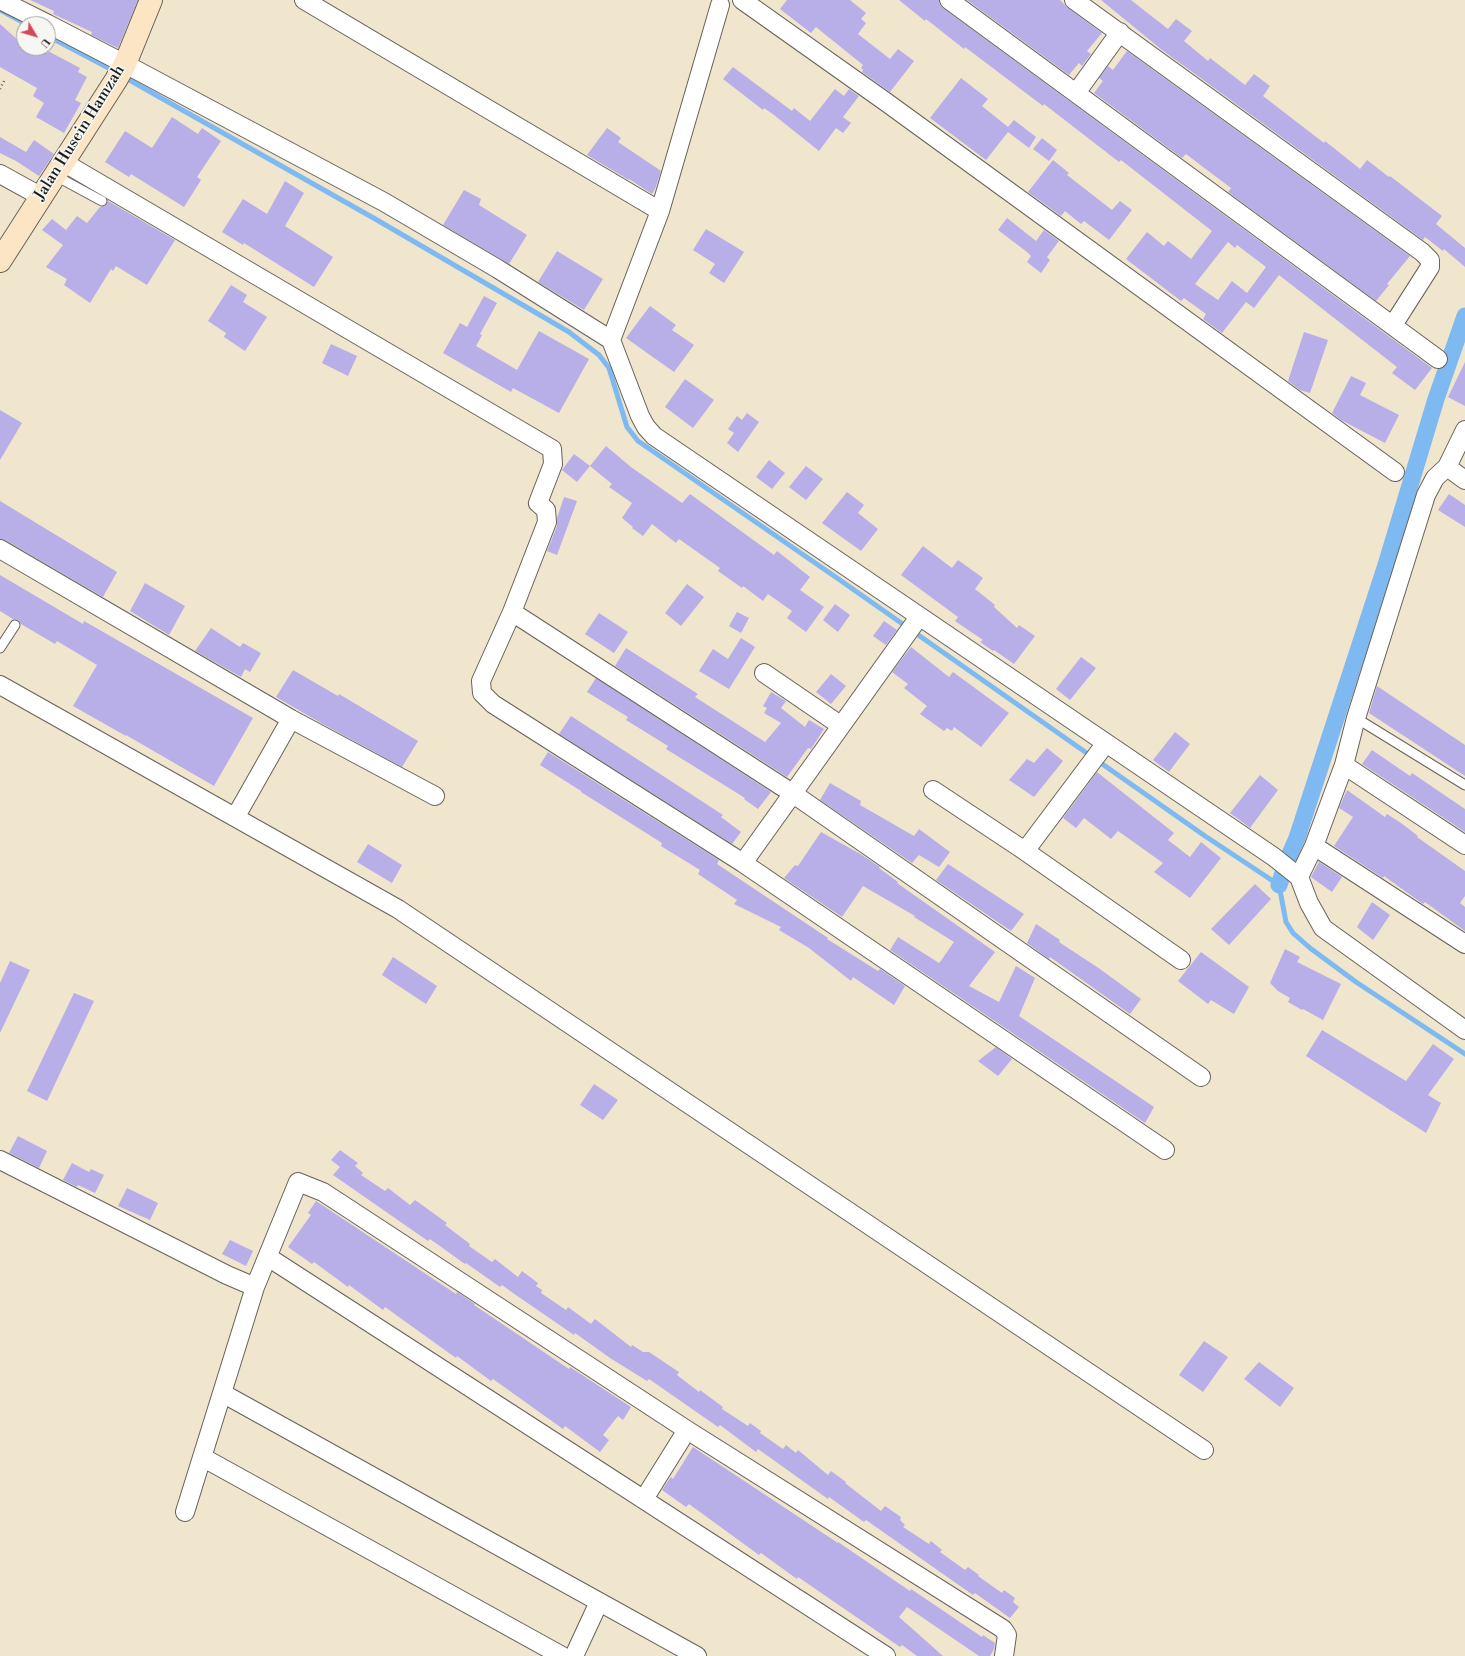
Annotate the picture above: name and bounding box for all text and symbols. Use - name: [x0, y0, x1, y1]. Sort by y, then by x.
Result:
- north arrow: [16, 16, 56, 56]
- text: U: [37, 35, 53, 50]
- street label: Jalan Husein Hamzah: [31, 62, 129, 204]

